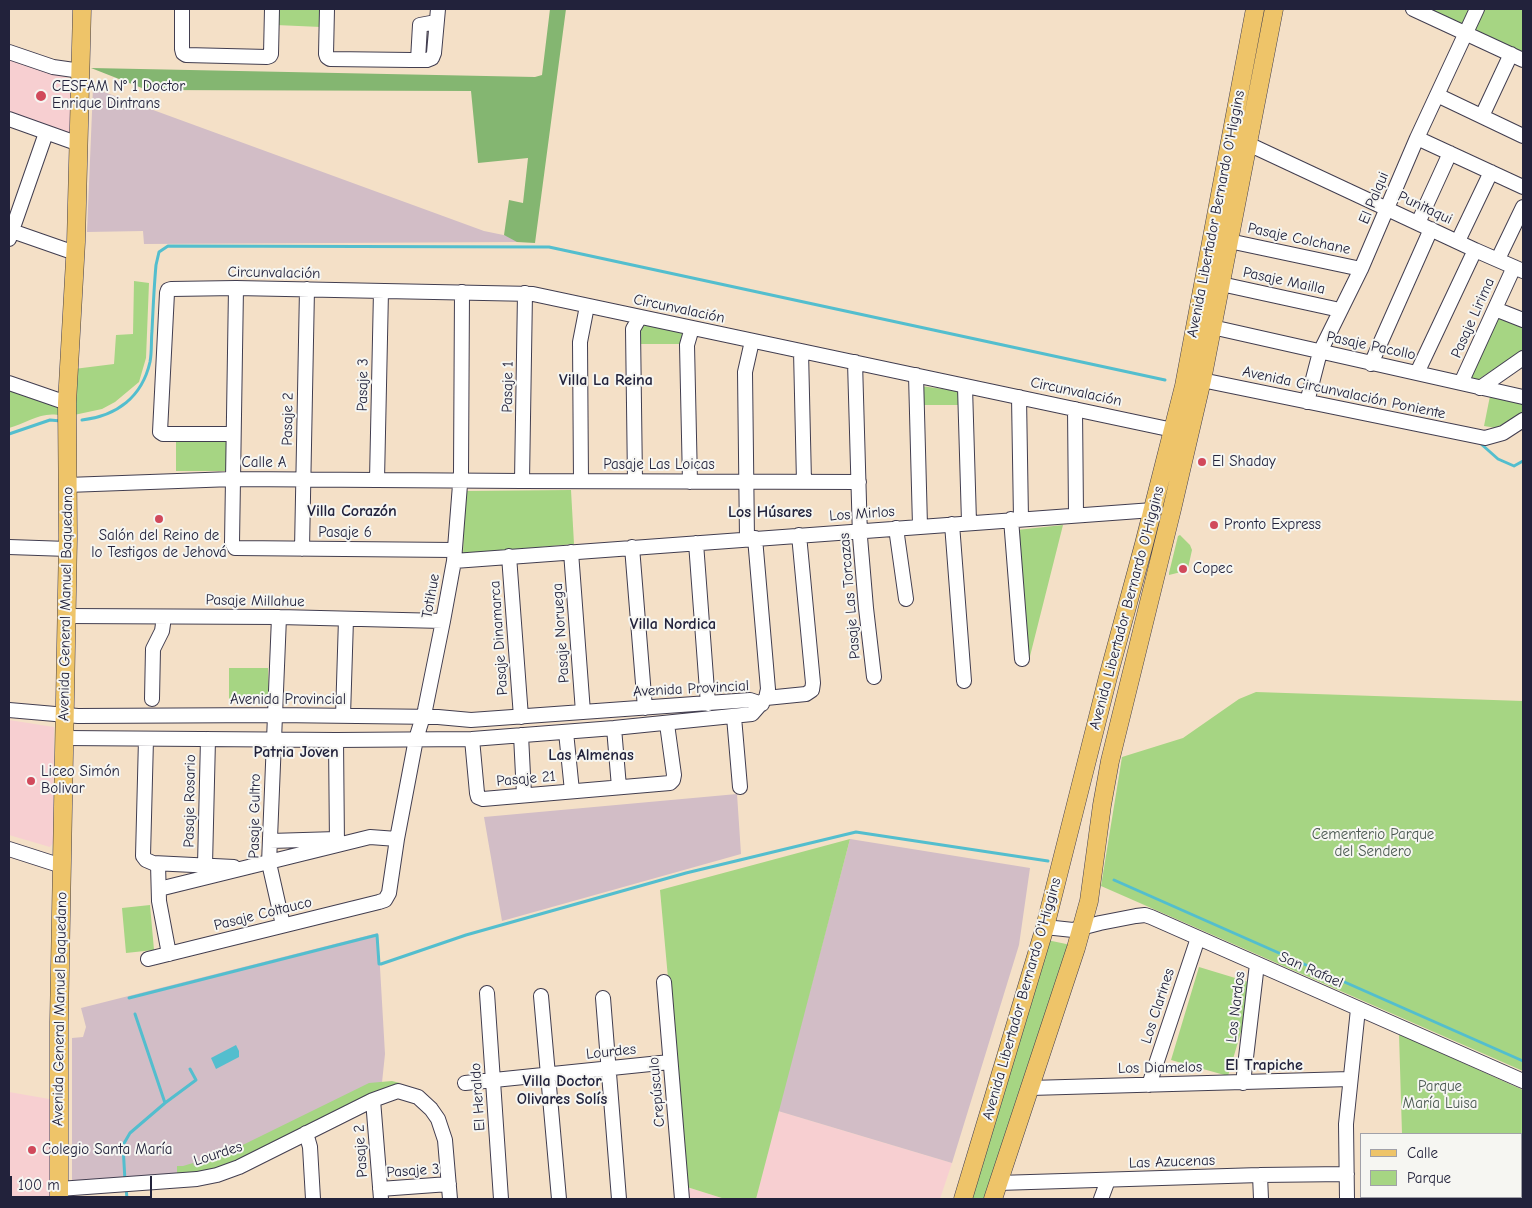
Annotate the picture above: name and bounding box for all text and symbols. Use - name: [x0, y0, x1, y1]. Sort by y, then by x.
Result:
- place label: CESFAM N° 1 Doctor Enrique Dintrans: [52, 78, 185, 113]
- marker: CESFAM N° 1 Doctor Enrique Dintrans: [34, 89, 48, 103]
- street label: Avenida Libertador Bernardo O'Higgins: [1183, 89, 1249, 339]
- street label: El Palqui: [1355, 169, 1393, 227]
- street label: Punitaqui: [1395, 188, 1455, 228]
- street label: Pasaje Colchane: [1246, 219, 1352, 259]
- street label: Circunvalación: [227, 263, 321, 283]
- street label: Pasaje Mailla: [1241, 264, 1327, 298]
- street label: Pasaje Lirima: [1447, 275, 1499, 361]
- street label: Circunvalación: [632, 291, 726, 327]
- street label: Pasaje Pacollo: [1325, 328, 1417, 364]
- street label: Pasaje 3: [354, 358, 372, 412]
- street label: Pasaje 1: [499, 361, 517, 413]
- street label: Avenida Circunvalación Poniente: [1241, 363, 1447, 423]
- district label: Villa La Reina: [559, 370, 653, 390]
- street label: Circunvalación: [1029, 374, 1123, 410]
- street label: Pasaje 2: [279, 392, 297, 446]
- place label: El Shaday: [1212, 453, 1276, 471]
- street label: Calle A: [242, 454, 286, 472]
- street label: Pasaje Las Loicas: [603, 456, 715, 474]
- marker: El Shaday: [1196, 456, 1208, 468]
- street label: Avenida Libertador Bernardo O'Higgins: [1086, 484, 1168, 732]
- street label: Avenida General Manuel Baquedano: [55, 487, 77, 721]
- district label: Villa Corazón: [307, 501, 397, 521]
- district label: Los Húsares: [728, 502, 812, 522]
- street label: Los Mirlos: [829, 503, 895, 525]
- marker: Salón del Reino de lo Testigos de Jehová: [153, 513, 165, 525]
- place label: Pronto Express: [1224, 516, 1321, 534]
- marker: Pronto Express: [1208, 519, 1220, 531]
- street label: Pasaje 6: [318, 524, 372, 542]
- place label: Salón del Reino de lo Testigos de Jehová: [91, 527, 227, 562]
- street label: Pasaje Las Torcazas: [836, 532, 864, 660]
- place label: Copec: [1193, 560, 1233, 578]
- marker: Copec: [1177, 563, 1189, 575]
- street label: Totihue: [418, 572, 444, 620]
- street label: Pasaje Dinamarca: [486, 580, 512, 696]
- street label: Pasaje Noruega: [549, 582, 573, 684]
- street label: Pasaje Millahue: [205, 591, 305, 611]
- district label: Villa Nordica: [630, 614, 716, 634]
- street label: Avenida Provincial: [633, 677, 749, 701]
- street label: Avenida Provincial: [230, 691, 346, 709]
- district label: Patria Joven: [253, 742, 339, 762]
- district label: Las Almenas: [548, 745, 634, 765]
- street label: Pasaje Rosario: [180, 754, 200, 848]
- place label: Liceo Simón Bolivar: [41, 763, 120, 798]
- street label: Pasaje 21: [496, 767, 556, 791]
- street label: Pasaje Gultro: [245, 773, 265, 859]
- marker: Liceo Simón Bolivar: [25, 775, 37, 787]
- park label: Cementerio Parque del Sendero: [1312, 826, 1434, 861]
- street label: Avenida Libertador Bernardo O'Higgins: [979, 876, 1065, 1122]
- street label: Avenida General Manuel Baquedano: [49, 892, 71, 1126]
- street label: Pasaje Coltauco: [212, 893, 314, 935]
- street label: San Rafael: [1276, 948, 1346, 992]
- street label: Los Clarines: [1137, 966, 1179, 1046]
- street label: Los Nardos: [1223, 970, 1249, 1044]
- street label: Lourdes: [585, 1040, 637, 1064]
- district label: El Trapiche: [1225, 1055, 1303, 1075]
- street label: Crepúsculo: [645, 1056, 669, 1128]
- street label: Los Diamelos: [1118, 1058, 1202, 1078]
- street label: El Heraldo: [467, 1062, 489, 1132]
- district label: Villa Doctor Olivares Solís: [517, 1071, 607, 1109]
- park label: Parque María Luisa: [1403, 1078, 1477, 1113]
- street label: Pasaje 2: [350, 1124, 372, 1178]
- legend: [1360, 1133, 1522, 1198]
- street label: Lourdes: [191, 1138, 245, 1170]
- place label: Colegio Santa María: [42, 1141, 173, 1159]
- marker: Colegio Santa María: [26, 1144, 38, 1156]
- text: Calle: [1407, 1144, 1438, 1162]
- street label: Las Azucenas: [1129, 1152, 1215, 1172]
- street label: Pasaje 3: [386, 1160, 440, 1182]
- scale bar: [12, 1166, 155, 1198]
- text: Parque: [1407, 1169, 1451, 1187]
- text: 100 m: [18, 1176, 60, 1194]

